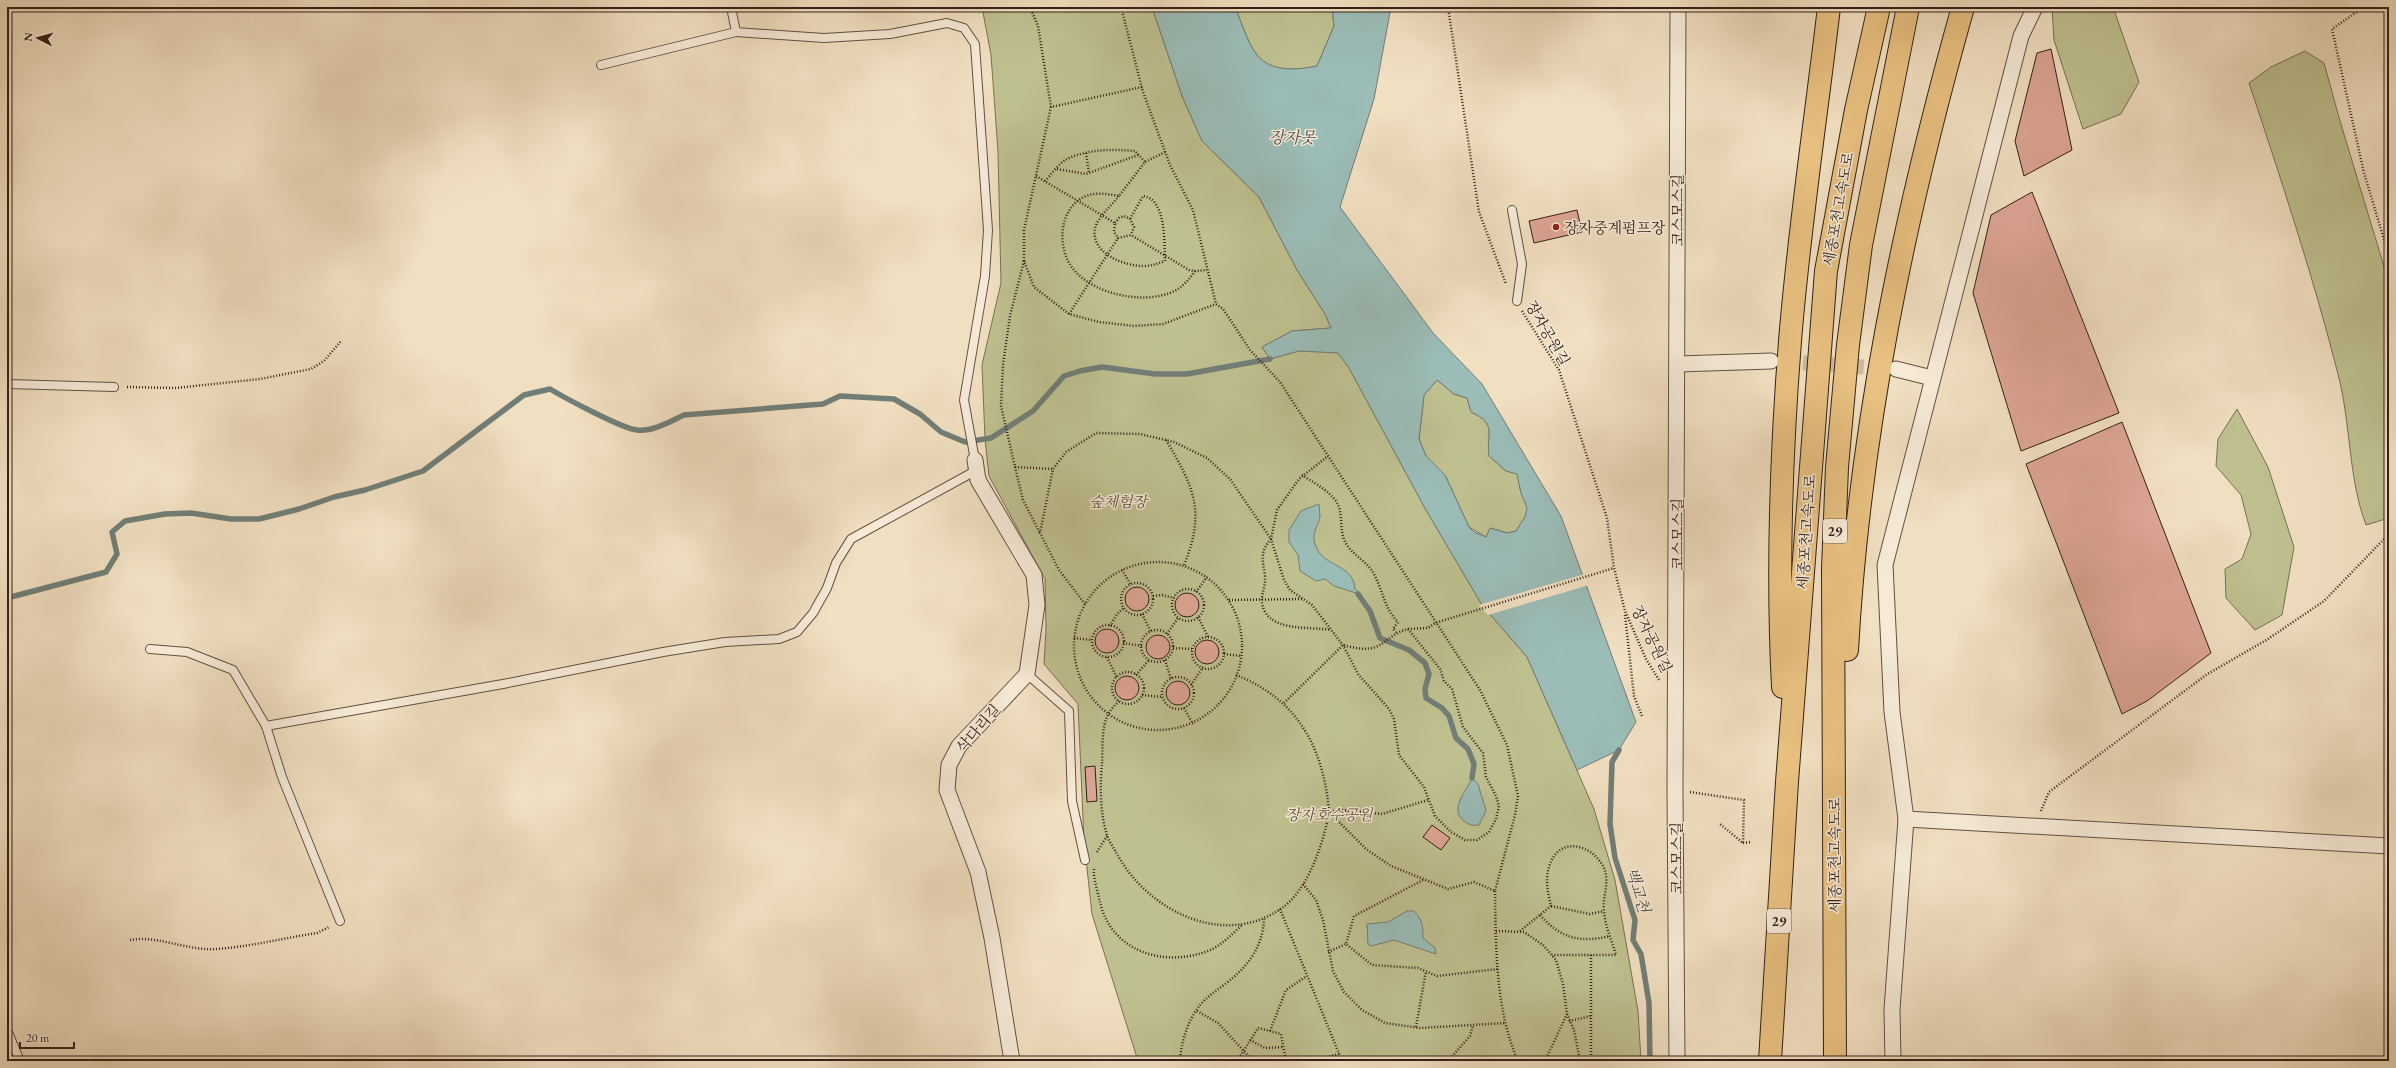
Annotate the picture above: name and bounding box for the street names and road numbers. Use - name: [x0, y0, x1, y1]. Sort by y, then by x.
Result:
- street label: 세종포천고속도로: [1819, 150, 1858, 268]
- street label: 코스모스길: [1668, 174, 1687, 246]
- street label: 장자공원길: [1522, 297, 1574, 369]
- street label: 세종포천고속도로: [1792, 473, 1820, 590]
- street label: 코스모스길: [1668, 498, 1687, 570]
- road number: 29: [1823, 519, 1847, 543]
- street label: 장자공원길: [1628, 602, 1676, 676]
- street label: 삭다리길: [952, 700, 1004, 756]
- street label: 세종포천고속도로: [1825, 797, 1844, 913]
- street label: 코스모스길: [1667, 822, 1686, 894]
- road number: 29: [1767, 909, 1791, 933]

